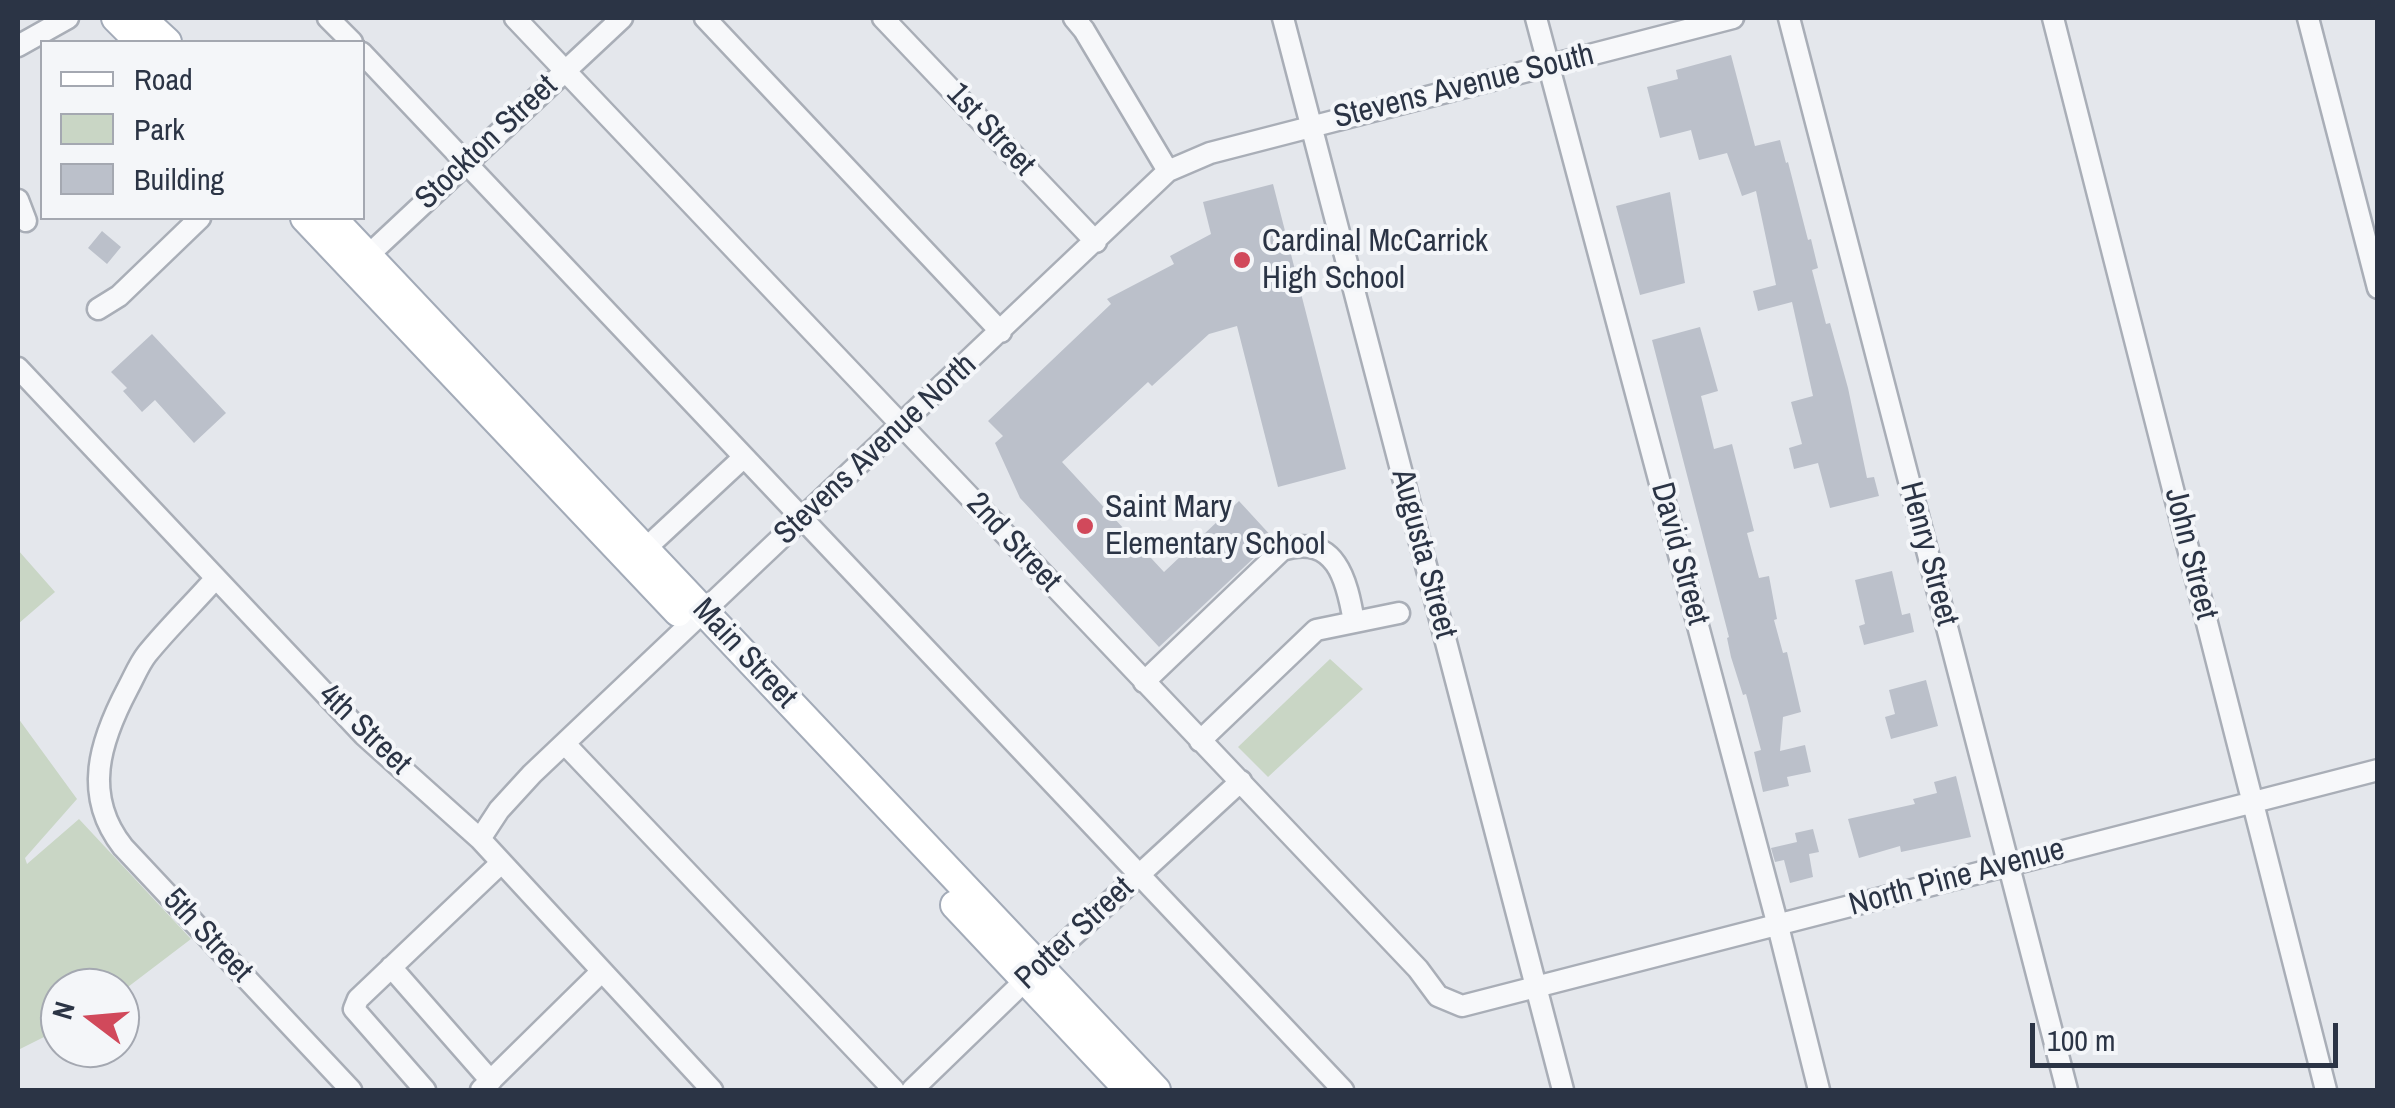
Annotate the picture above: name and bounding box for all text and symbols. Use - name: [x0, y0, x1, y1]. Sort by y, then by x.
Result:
- street label: Stevens Avenue South: [1330, 36, 1598, 138]
- legend: [40, 40, 365, 220]
- text: Road: [134, 59, 193, 99]
- street label: Stockton Street: [408, 68, 566, 218]
- street label: 1st Street: [938, 76, 1042, 184]
- text: Park: [134, 109, 185, 149]
- text: Building: [134, 159, 224, 199]
- place label: Cardinal McCarrick High School: [1262, 223, 1488, 298]
- marker: Cardinal McCarrick High School: [1231, 249, 1253, 271]
- street label: Stevens Avenue North: [767, 347, 985, 553]
- street label: Augusta Street: [1382, 465, 1464, 643]
- street label: Henry Street: [1890, 478, 1966, 630]
- street label: David Street: [1642, 479, 1716, 629]
- street label: John Street: [2155, 484, 2225, 624]
- street label: 2nd Street: [958, 486, 1068, 600]
- place label: Saint Mary Elementary School: [1105, 489, 1325, 564]
- marker: Saint Mary Elementary School: [1074, 515, 1096, 537]
- street label: Main Street: [684, 591, 804, 717]
- street label: 4th Street: [310, 677, 418, 783]
- street label: North Pine Avenue: [1845, 831, 2069, 925]
- street label: Potter Street: [1008, 870, 1142, 998]
- street label: 5th Street: [154, 881, 260, 991]
- north arrow: [40, 968, 140, 1068]
- text: N: [43, 997, 84, 1023]
- scale bar: [2035, 1003, 2342, 1065]
- text: 100 m: [2047, 1020, 2115, 1060]

